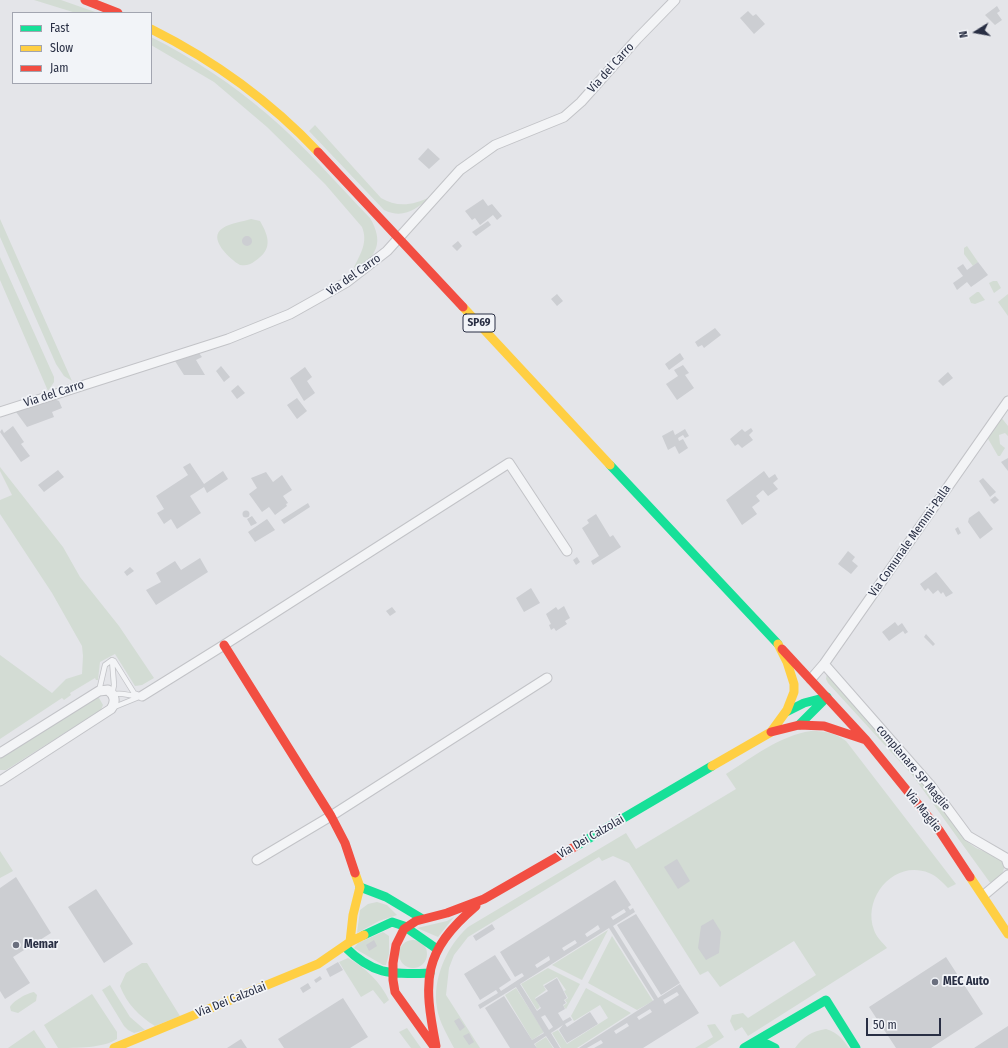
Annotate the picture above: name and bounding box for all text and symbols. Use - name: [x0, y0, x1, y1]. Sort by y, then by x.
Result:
- legend: [12, 12, 152, 84]
- north arrow: [956, 12, 996, 52]
- text: Fast: [50, 21, 69, 35]
- text: N: [957, 30, 971, 39]
- street label: Via del Carro: [585, 40, 637, 96]
- text: Slow: [50, 41, 73, 55]
- text: Jam: [50, 61, 68, 75]
- street label: Via del Carro: [324, 251, 384, 299]
- road number: SP69: [463, 314, 495, 332]
- street label: Via del Carro: [22, 378, 86, 410]
- street label: Via Comunale Memmi-Palla: [866, 482, 954, 600]
- street label: complanare SP Maglie: [873, 722, 953, 814]
- street label: Via Maglie: [902, 787, 944, 835]
- street label: Via Dei Calzolai: [555, 812, 627, 862]
- place label: Memar: [24, 938, 58, 952]
- marker: Memar: [11, 940, 21, 950]
- place label: MEC Auto: [943, 975, 989, 989]
- marker: MEC Auto: [930, 977, 940, 987]
- street label: Via Dei Calzolai: [194, 979, 268, 1021]
- scale bar: [868, 1010, 943, 1036]
- text: 50 m: [873, 1018, 897, 1032]

